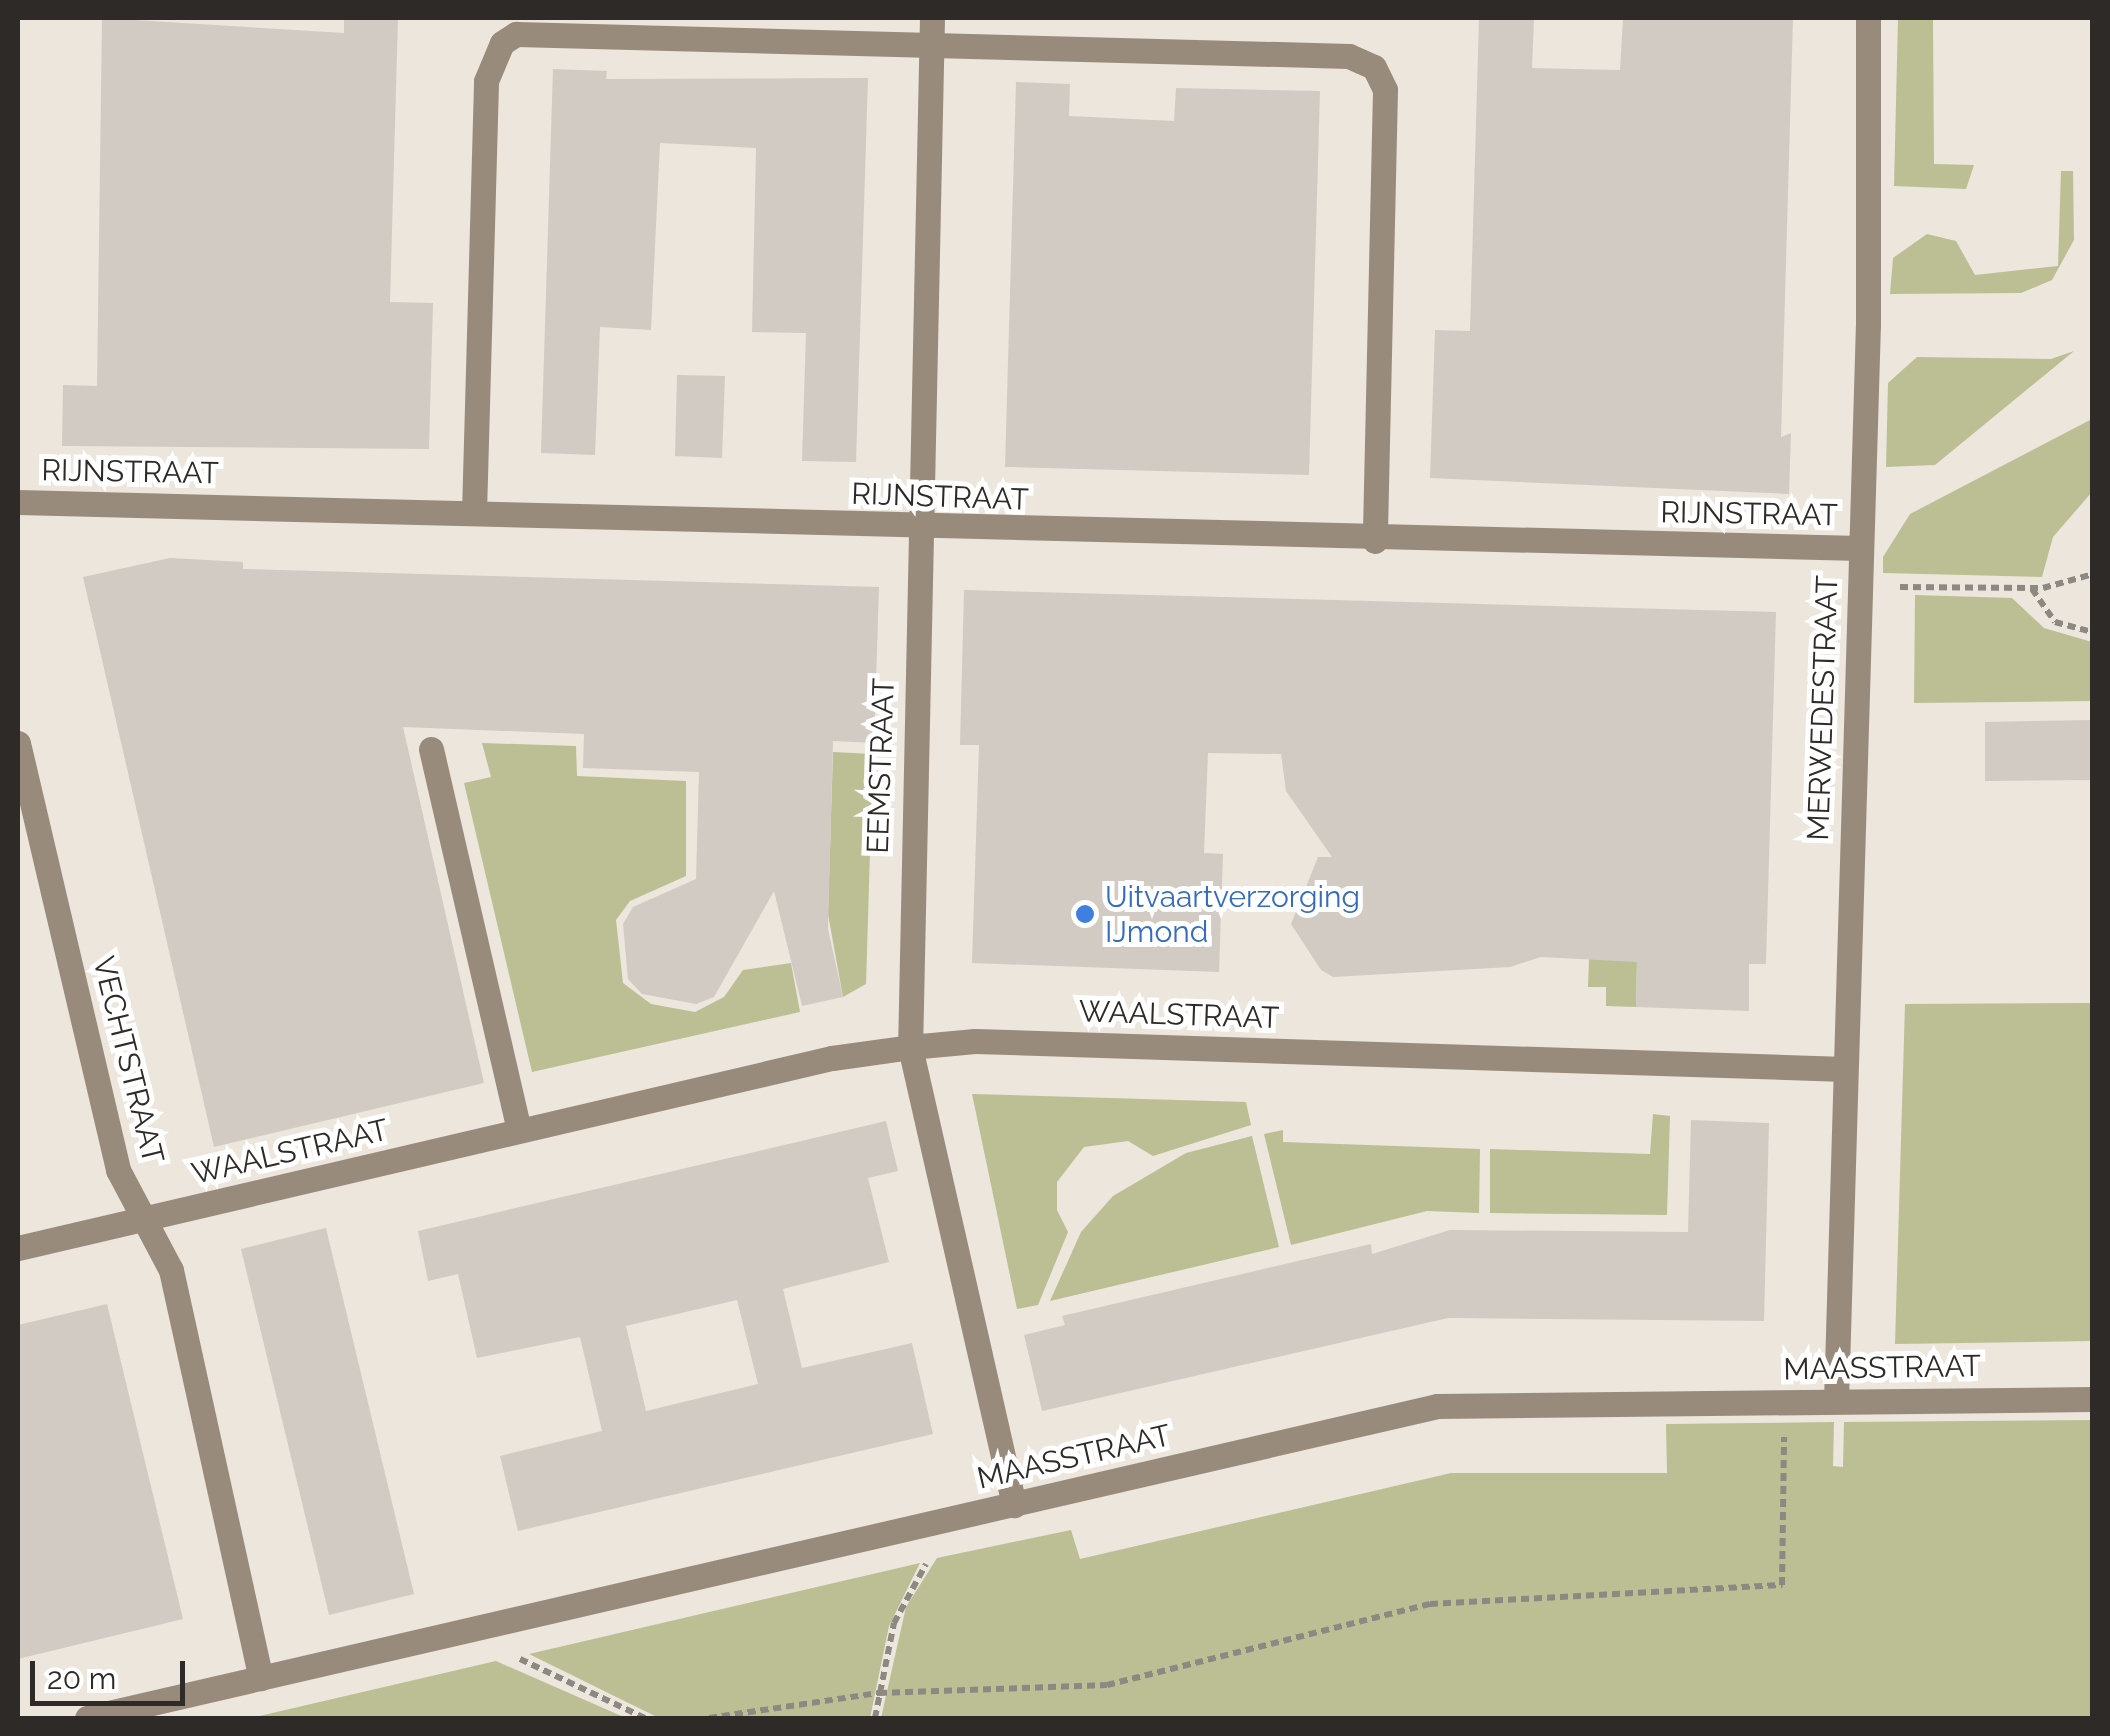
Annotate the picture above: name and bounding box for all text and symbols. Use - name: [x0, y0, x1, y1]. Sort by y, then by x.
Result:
- street label: RIJNSTRAAT: [41, 452, 219, 492]
- street label: RIJNSTRAAT: [851, 476, 1029, 518]
- street label: RIJNSTRAAT: [1660, 494, 1838, 534]
- street label: MERWEDESTRAAT: [1800, 575, 1846, 841]
- street label: EEMSTRAAT: [860, 678, 902, 854]
- place label: Uitvaartverzorging IJmond: [1105, 879, 1360, 950]
- marker: Uitvaartverzorging IJmond: [1074, 903, 1096, 925]
- street label: VECHTSTRAAT: [85, 953, 171, 1167]
- street label: WAALSTRAAT: [1078, 994, 1280, 1036]
- street label: WAALSTRAAT: [188, 1112, 392, 1192]
- street label: MAASSTRAAT: [1783, 1348, 1981, 1388]
- street label: MAASSTRAAT: [974, 1417, 1174, 1497]
- scale bar: [35, 1641, 190, 1703]
- text: 20 m: [47, 1661, 116, 1696]

